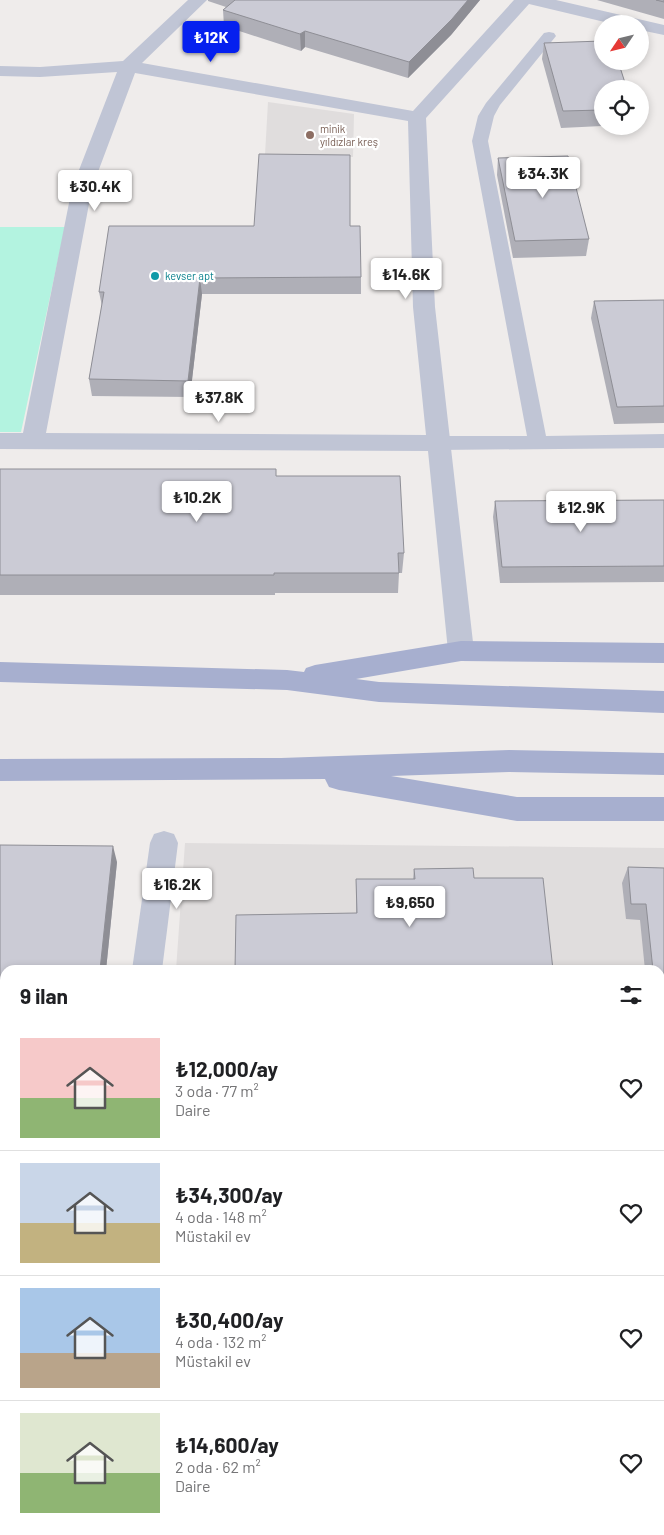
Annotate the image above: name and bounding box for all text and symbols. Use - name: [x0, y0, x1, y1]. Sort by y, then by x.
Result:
- north arrow: [594, 15, 649, 70]
- map controls: [594, 15, 649, 135]
- pin: ₺12K: [181, 20, 241, 63]
- text: ₺12K: [193, 27, 229, 46]
- button: locate: [594, 80, 649, 135]
- place label: minik yıldızlar kreş: [320, 122, 378, 148]
- marker: minik yıldızlar kreş: [304, 129, 316, 141]
- pin: ₺34.3K: [502, 156, 584, 199]
- text: ₺34.3K: [517, 163, 569, 182]
- pin: ₺30.4K: [54, 170, 136, 212]
- text: ₺30.4K: [69, 176, 121, 195]
- pin: ₺14.6K: [365, 258, 447, 300]
- text: ₺14.6K: [382, 264, 430, 283]
- place label: kevser apt: [165, 269, 214, 282]
- marker: kevser apt: [149, 270, 161, 282]
- pin: ₺37.8K: [178, 380, 260, 423]
- text: ₺37.8K: [195, 387, 243, 406]
- pin: ₺10.2K: [156, 480, 238, 523]
- text: ₺10.2K: [173, 487, 221, 506]
- pin: ₺12.9K: [540, 490, 622, 533]
- text: ₺12.9K: [557, 497, 605, 516]
- pin: ₺16.2K: [136, 868, 218, 910]
- text: ₺16.2K: [153, 874, 201, 893]
- pin: ₺9,650: [369, 886, 451, 928]
- text: ₺9,650: [385, 892, 435, 911]
- icon: filters: [617, 981, 645, 1009]
- text: 9 ilan: [20, 983, 68, 1008]
- text: ₺12,000/ay: [175, 1056, 278, 1081]
- icon: home: [60, 1058, 120, 1118]
- icon: heart: [617, 1074, 645, 1102]
- text: 3 oda · 77 m²: [175, 1081, 259, 1100]
- text: Daire: [175, 1100, 211, 1119]
- text: ₺34,300/ay: [175, 1182, 283, 1207]
- icon: home: [60, 1183, 120, 1243]
- icon: heart: [617, 1199, 645, 1227]
- text: 4 oda · 148 m²: [175, 1207, 267, 1226]
- text: Müstakil ev: [175, 1226, 251, 1245]
- text: ₺30,400/ay: [175, 1307, 284, 1332]
- icon: home: [60, 1308, 120, 1368]
- icon: heart: [617, 1324, 645, 1352]
- text: 4 oda · 132 m²: [175, 1332, 266, 1351]
- text: Müstakil ev: [175, 1351, 251, 1370]
- text: ₺14,600/ay: [175, 1432, 279, 1457]
- icon: home: [60, 1433, 120, 1493]
- icon: heart: [617, 1449, 645, 1477]
- text: 2 oda · 62 m²: [175, 1457, 261, 1476]
- text: Daire: [175, 1476, 211, 1495]

